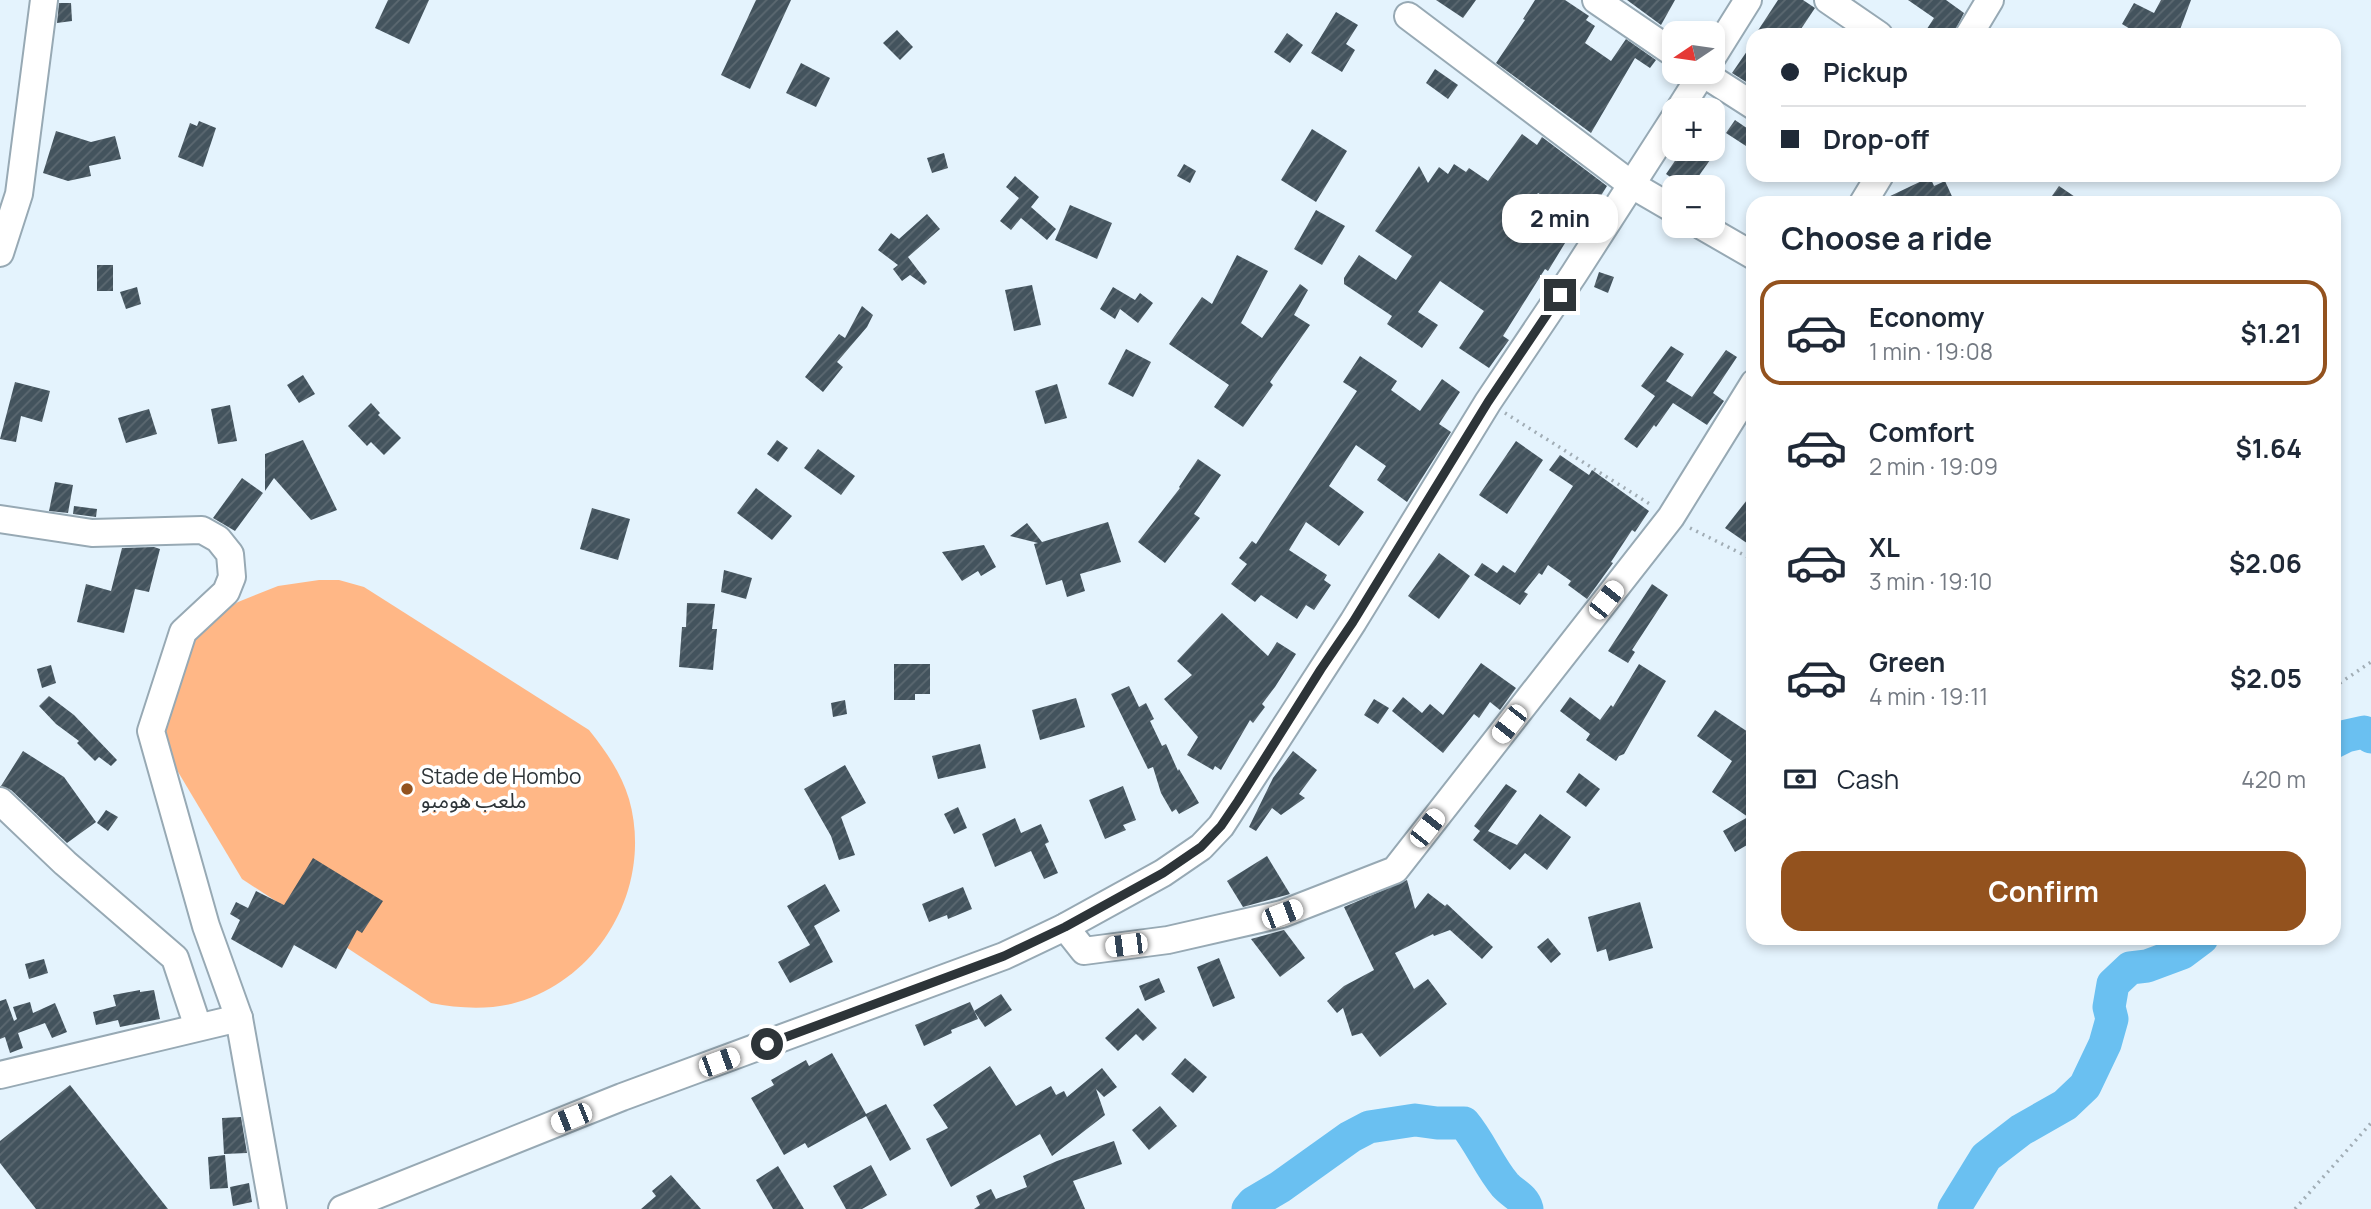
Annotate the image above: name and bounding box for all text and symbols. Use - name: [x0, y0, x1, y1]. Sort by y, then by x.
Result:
- north arrow: [1662, 21, 1726, 84]
- map controls: [1662, 21, 1725, 238]
- text: Pickup: [1823, 54, 1908, 90]
- button: +: [1662, 98, 1725, 161]
- text: Drop-off: [1823, 121, 1929, 157]
- button: −: [1662, 175, 1725, 238]
- callout: 2 min: [1502, 194, 1618, 243]
- text: 2 min: [1530, 202, 1590, 234]
- text: Choose a ride: [1781, 216, 1992, 260]
- route end: [1544, 279, 1576, 311]
- text: Economy: [1869, 299, 1984, 335]
- icon: car: [1785, 301, 1848, 364]
- text: $1.21: [2241, 315, 2302, 351]
- text: 1 min · 19:08: [1869, 335, 1993, 367]
- text: Comfort: [1869, 414, 1975, 450]
- icon: car: [1785, 416, 1848, 479]
- text: $1.64: [2235, 430, 2302, 466]
- text: 2 min · 19:09: [1869, 450, 1998, 482]
- text: XL: [1869, 529, 1900, 565]
- icon: car: [1785, 531, 1848, 594]
- text: $2.06: [2229, 545, 2302, 581]
- text: 3 min · 19:10: [1869, 565, 1992, 597]
- car: [1585, 577, 1628, 623]
- text: Green: [1869, 644, 1945, 680]
- icon: car: [1785, 646, 1848, 709]
- text: $2.05: [2230, 660, 2302, 696]
- text: 4 min · 19:11: [1869, 680, 1988, 712]
- car: [1488, 701, 1531, 747]
- icon: cash: [1781, 760, 1819, 798]
- text: Cash: [1837, 761, 1899, 797]
- place label: Stade de Hombo ملعب هومبو: [421, 762, 581, 814]
- text: 420 m: [2241, 763, 2306, 795]
- marker: Stade de Hombo ملعب هومبو: [399, 781, 415, 797]
- car: [1406, 805, 1449, 851]
- button: Confirm: [1781, 851, 2306, 931]
- car: [1259, 897, 1306, 931]
- car: [1104, 932, 1149, 958]
- route start: [751, 1028, 783, 1060]
- car: [696, 1045, 743, 1079]
- car: [548, 1100, 595, 1136]

